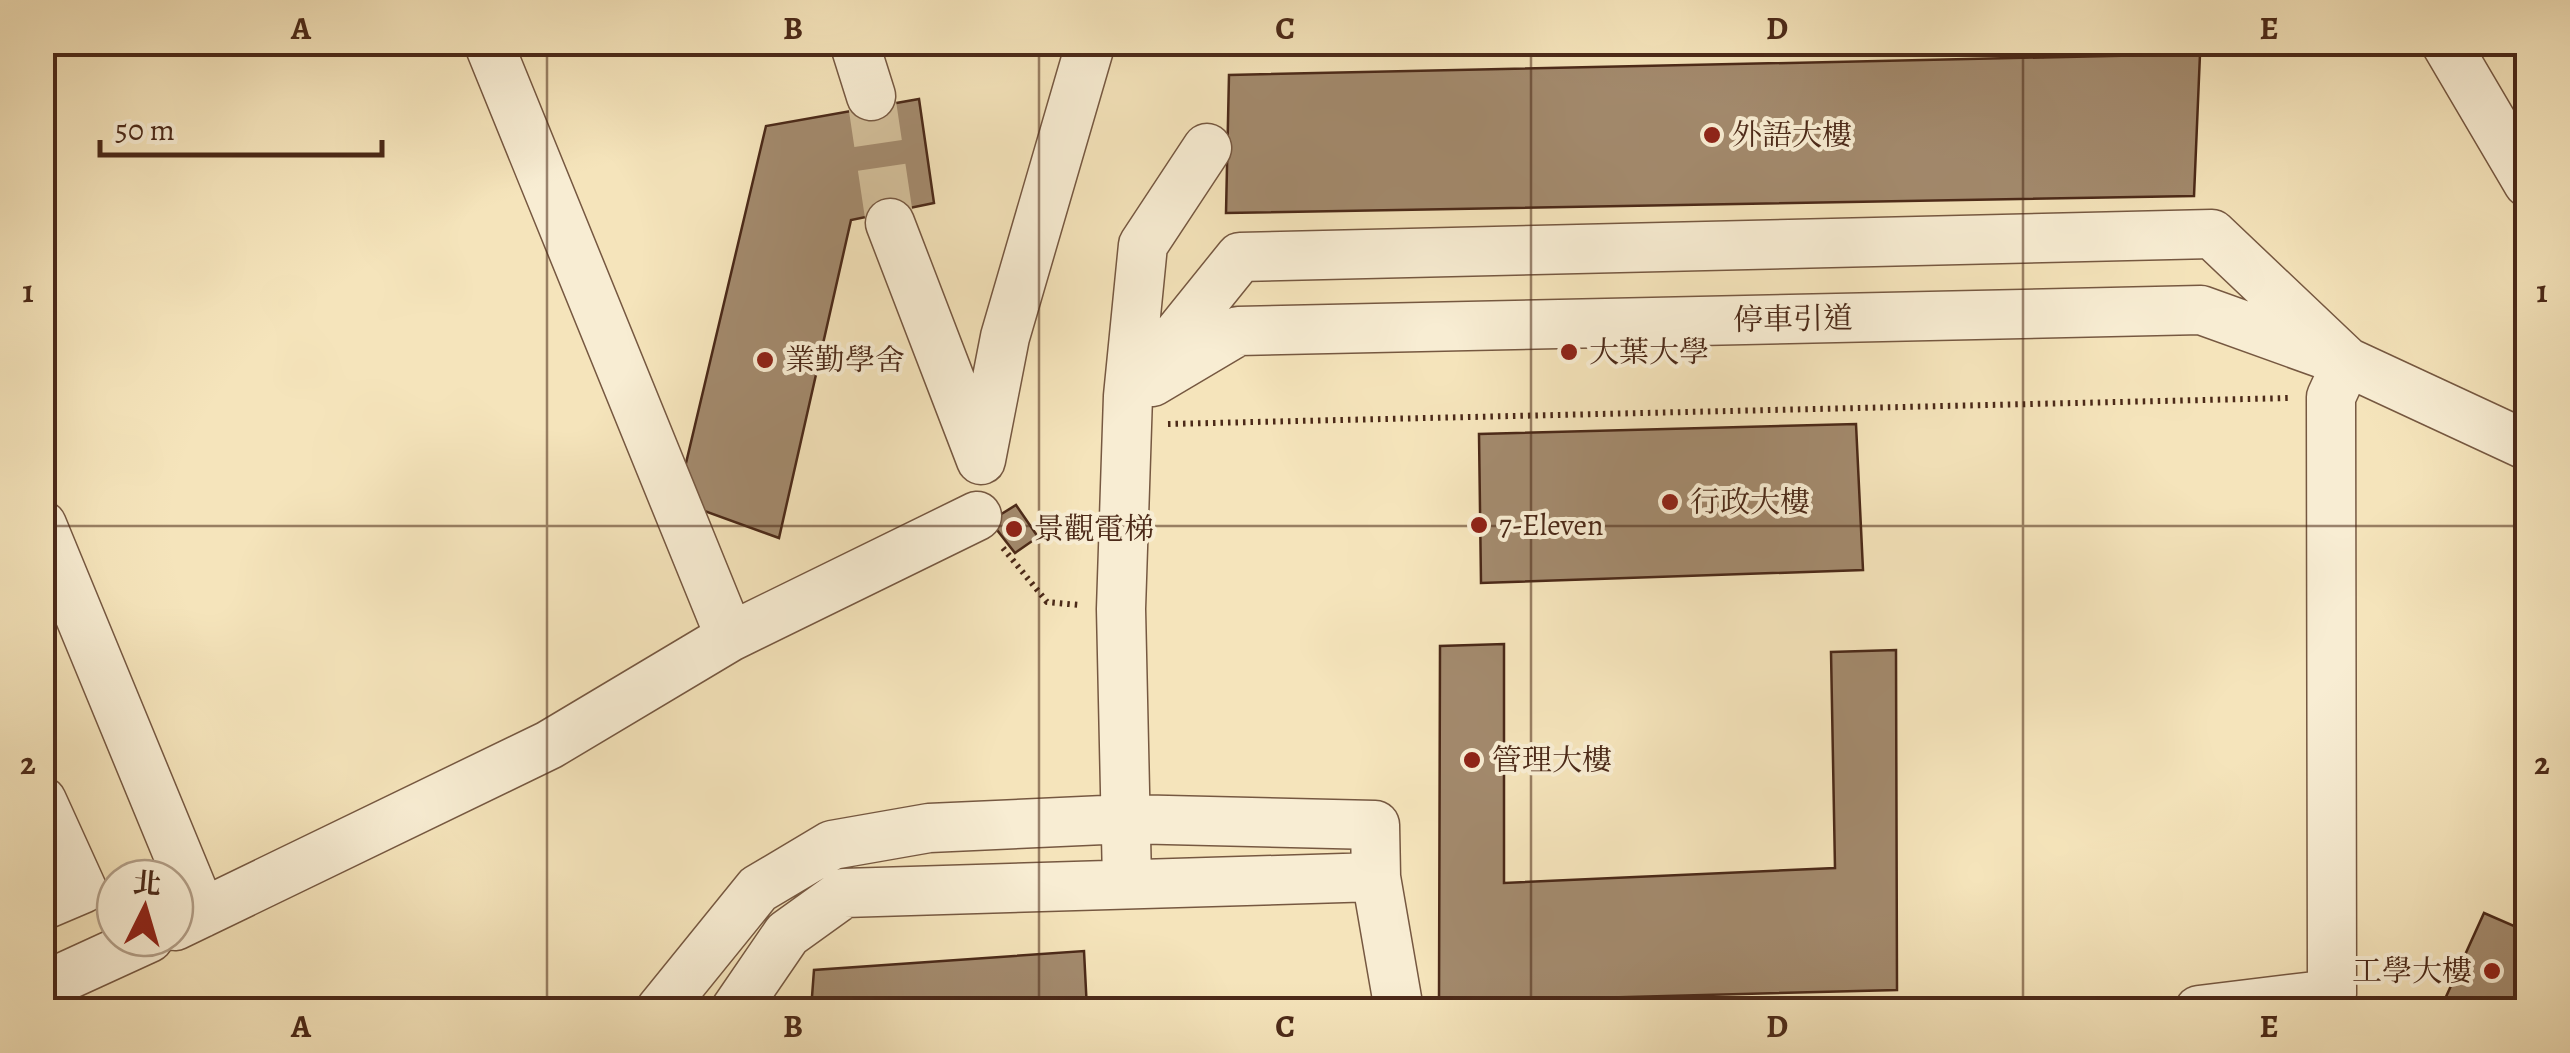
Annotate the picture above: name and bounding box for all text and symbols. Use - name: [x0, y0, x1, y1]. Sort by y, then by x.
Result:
- text: A: [290, 6, 312, 50]
- text: B: [783, 6, 803, 50]
- text: C: [1275, 6, 1295, 50]
- text: D: [1766, 6, 1788, 50]
- text: E: [2259, 6, 2279, 50]
- scale bar: [100, 95, 382, 157]
- text: 50 m: [115, 110, 175, 150]
- place label: 外語大樓: [1732, 115, 1852, 155]
- marker: 外語大樓: [1701, 124, 1723, 146]
- text: 1: [22, 269, 34, 313]
- text: 1: [2536, 269, 2548, 313]
- street label: 停車引道: [1733, 298, 1853, 340]
- place label: 大葉大學: [1589, 332, 1709, 372]
- place label: 業勤學舍: [785, 340, 905, 380]
- marker: 大葉大學: [1558, 341, 1580, 363]
- marker: 業勤學舍: [754, 349, 776, 371]
- place label: 行政大樓: [1690, 482, 1810, 522]
- marker: 行政大樓: [1659, 491, 1681, 513]
- place label: 7-Eleven: [1499, 505, 1603, 545]
- place label: 景觀電梯: [1034, 509, 1154, 549]
- marker: 7-Eleven: [1468, 514, 1490, 536]
- marker: 景觀電梯: [1003, 518, 1025, 540]
- place label: 管理大樓: [1492, 740, 1612, 780]
- text: 2: [20, 741, 36, 785]
- text: 2: [2534, 741, 2550, 785]
- marker: 管理大樓: [1461, 749, 1483, 771]
- north arrow: [95, 858, 195, 958]
- text: 北: [131, 864, 163, 904]
- place label: 工學大樓: [2352, 951, 2472, 991]
- marker: 工學大樓: [2481, 960, 2503, 982]
- text: A: [290, 1004, 312, 1048]
- text: B: [783, 1004, 803, 1048]
- text: C: [1275, 1004, 1295, 1048]
- text: D: [1766, 1004, 1788, 1048]
- text: E: [2259, 1004, 2279, 1048]

